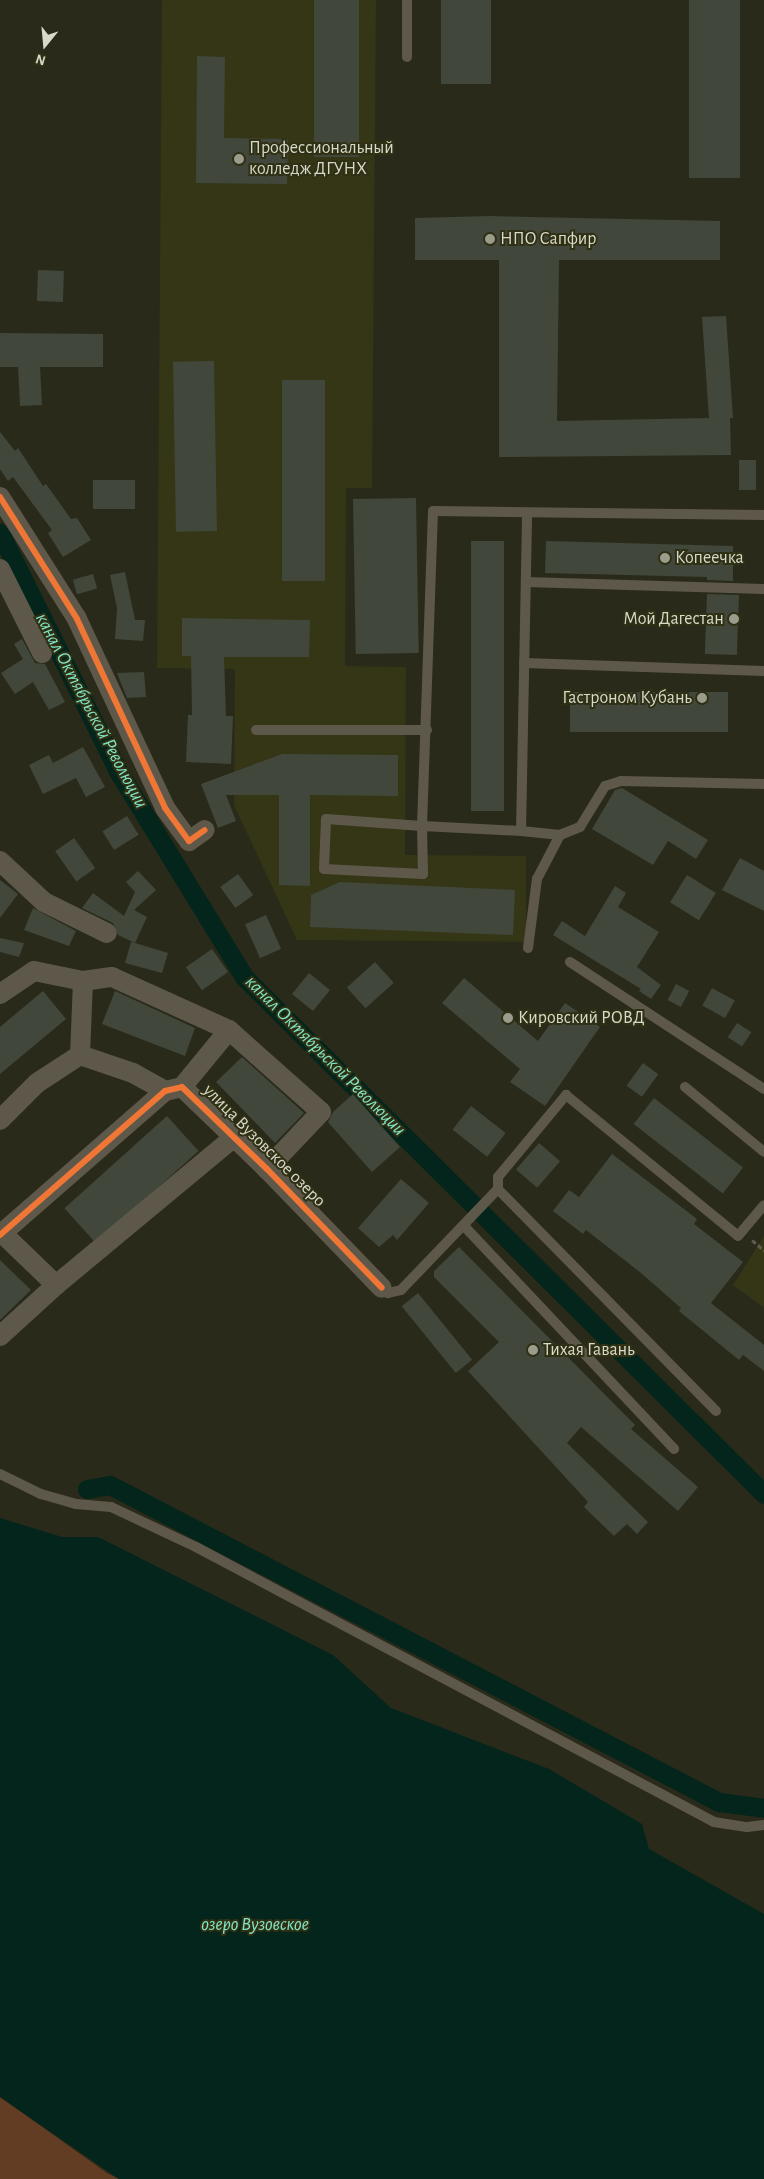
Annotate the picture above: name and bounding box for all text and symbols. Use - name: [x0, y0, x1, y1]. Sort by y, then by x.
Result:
- north arrow: [20, 20, 70, 70]
- text: N: [34, 51, 47, 67]
- place label: Профессиональный колледж ДГУНХ: [249, 138, 394, 180]
- marker: Профессиональный колледж ДГУНХ: [233, 153, 245, 165]
- place label: НПО Сапфир: [500, 228, 596, 250]
- marker: НПО Сапфир: [484, 233, 496, 245]
- place label: Копеечка: [675, 547, 744, 569]
- marker: Копеечка: [659, 552, 671, 564]
- place label: Мой Дагестан: [623, 608, 724, 630]
- water label: канал Октябрьской Революции: [30, 610, 152, 812]
- marker: Мой Дагестан: [728, 613, 740, 625]
- place label: Гастроном Кубань: [562, 687, 692, 709]
- marker: Гастроном Кубань: [696, 692, 708, 704]
- water label: канал Октябрьской Революции: [240, 971, 410, 1141]
- place label: Кировский РОВД: [518, 1007, 645, 1029]
- marker: Кировский РОВД: [502, 1012, 514, 1024]
- street label: улица Вузовское озеро: [198, 1080, 330, 1212]
- place label: Тихая Гавань: [543, 1339, 635, 1361]
- marker: Тихая Гавань: [527, 1344, 539, 1356]
- water label: озеро Вузовское: [201, 1914, 309, 1936]

